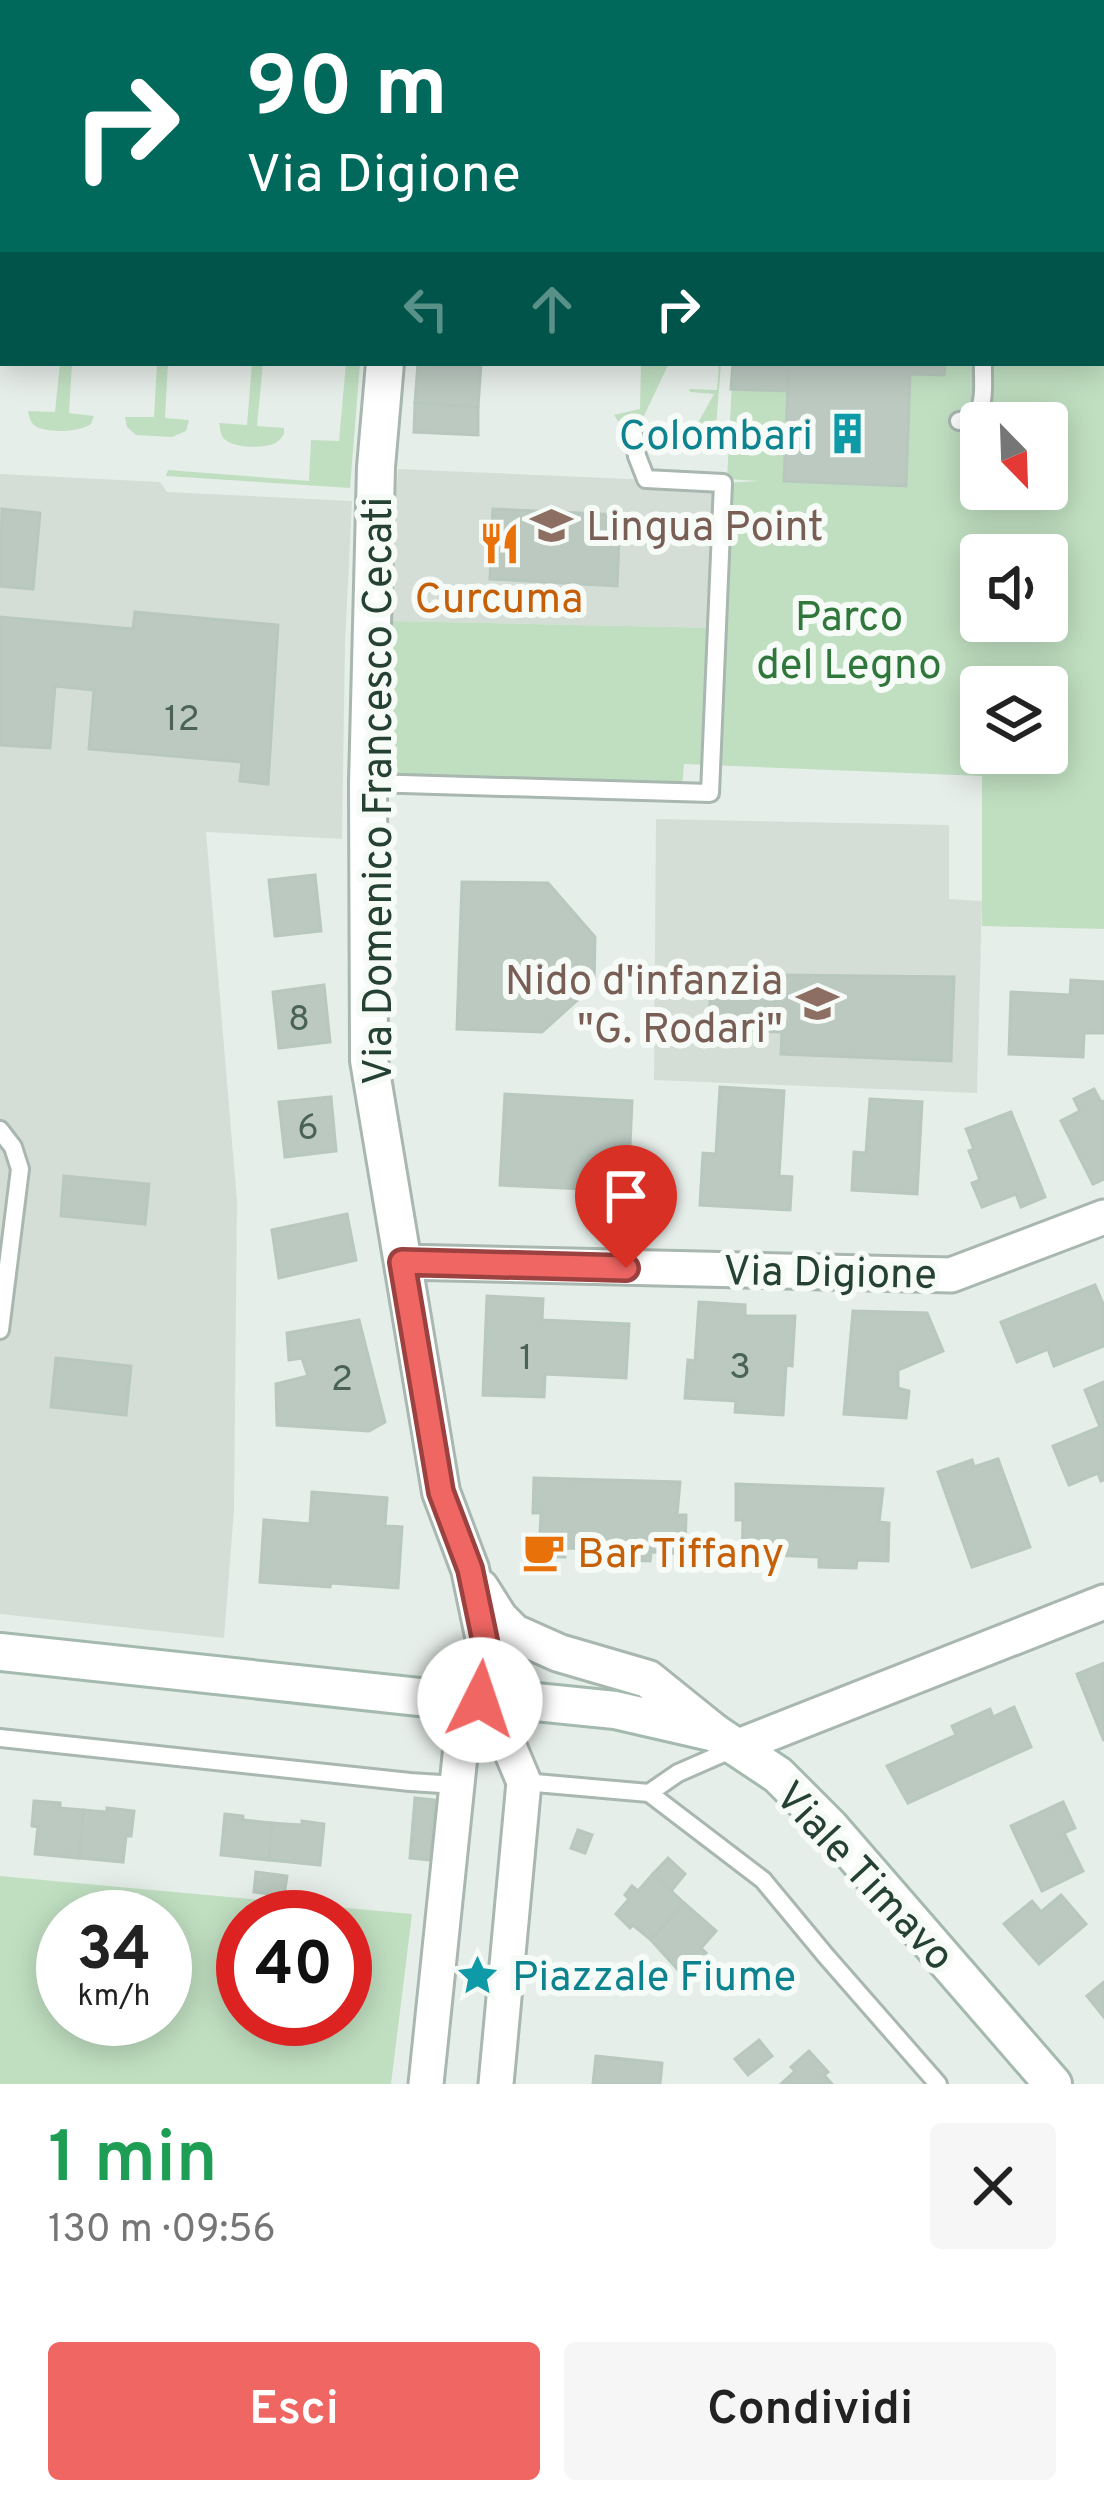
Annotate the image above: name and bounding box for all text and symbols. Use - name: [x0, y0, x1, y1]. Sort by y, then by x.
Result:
- text: 90 m: [246, 39, 448, 145]
- icon: right: [48, 48, 204, 204]
- text: Via Digione: [246, 143, 521, 212]
- icon: left: [393, 276, 459, 342]
- icon: ahead: [519, 276, 585, 342]
- icon: right: [645, 276, 711, 342]
- north arrow: [960, 402, 1068, 510]
- map controls: [960, 402, 1068, 774]
- building icon: Colombari: [824, 411, 870, 457]
- place label: Colombari: [619, 412, 813, 465]
- street label: Via Domenico Francesco Cecati: [354, 497, 407, 1085]
- school or university icon: Lingua Point: [529, 502, 575, 548]
- place label: Lingua Point: [586, 503, 824, 556]
- restaurant icon: Curcuma: [476, 520, 522, 566]
- button: sound: [960, 534, 1068, 642]
- place label: Curcuma: [415, 575, 583, 628]
- park label: Parco del Legno: [756, 593, 942, 694]
- button: layers: [960, 666, 1068, 774]
- house number: 12: [164, 698, 200, 744]
- place label: Nido d'infanzia "G. Rodari": [505, 957, 783, 1058]
- school or university icon: Nido d'infanzia "G. Rodari": [794, 980, 840, 1026]
- house number: 8: [288, 998, 310, 1044]
- house number: 6: [297, 1107, 319, 1153]
- pin: [575, 1145, 677, 1268]
- icon: arrive: [593, 1163, 659, 1229]
- street label: Via Digione: [723, 1247, 937, 1304]
- house number: 1: [519, 1337, 533, 1383]
- house number: 3: [729, 1346, 751, 1392]
- house number: 2: [331, 1358, 353, 1404]
- cafe icon: Bar Tiffany: [520, 1529, 566, 1575]
- place label: Bar Tiffany: [577, 1530, 784, 1583]
- position arrow: [417, 1637, 543, 1763]
- street label: Viale Timavo: [762, 1772, 964, 1984]
- speed limit sign: 40: [216, 1890, 372, 2046]
- text: 34: [77, 1915, 151, 1991]
- place icon: Piazzale Fiume: [455, 1952, 501, 1998]
- place label: Piazzale Fiume: [512, 1953, 796, 2006]
- text: km/h: [78, 1979, 150, 2016]
- text: 1 min: [48, 2116, 218, 2208]
- button: close: [930, 2123, 1056, 2249]
- text: 130 m · 09:56: [48, 2207, 276, 2256]
- button: Esci: [48, 2342, 540, 2480]
- button: Condividi: [564, 2342, 1056, 2480]

